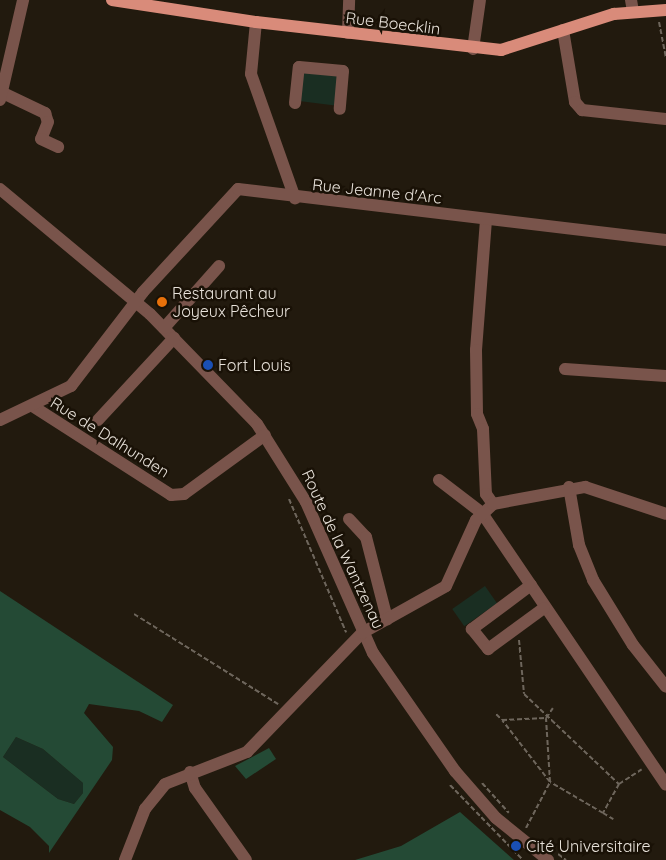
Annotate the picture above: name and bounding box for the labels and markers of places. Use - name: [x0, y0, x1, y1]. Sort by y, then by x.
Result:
- place label: Restaurant au Joyeux Pêcheur: [172, 283, 290, 321]
- marker: Restaurant au Joyeux Pêcheur: [156, 296, 168, 308]
- place label: Fort Louis: [218, 355, 291, 375]
- marker: Fort Louis: [202, 359, 214, 371]
- place label: Cité Universitaire: [526, 836, 651, 856]
- marker: Cité Universitaire: [510, 840, 522, 852]

